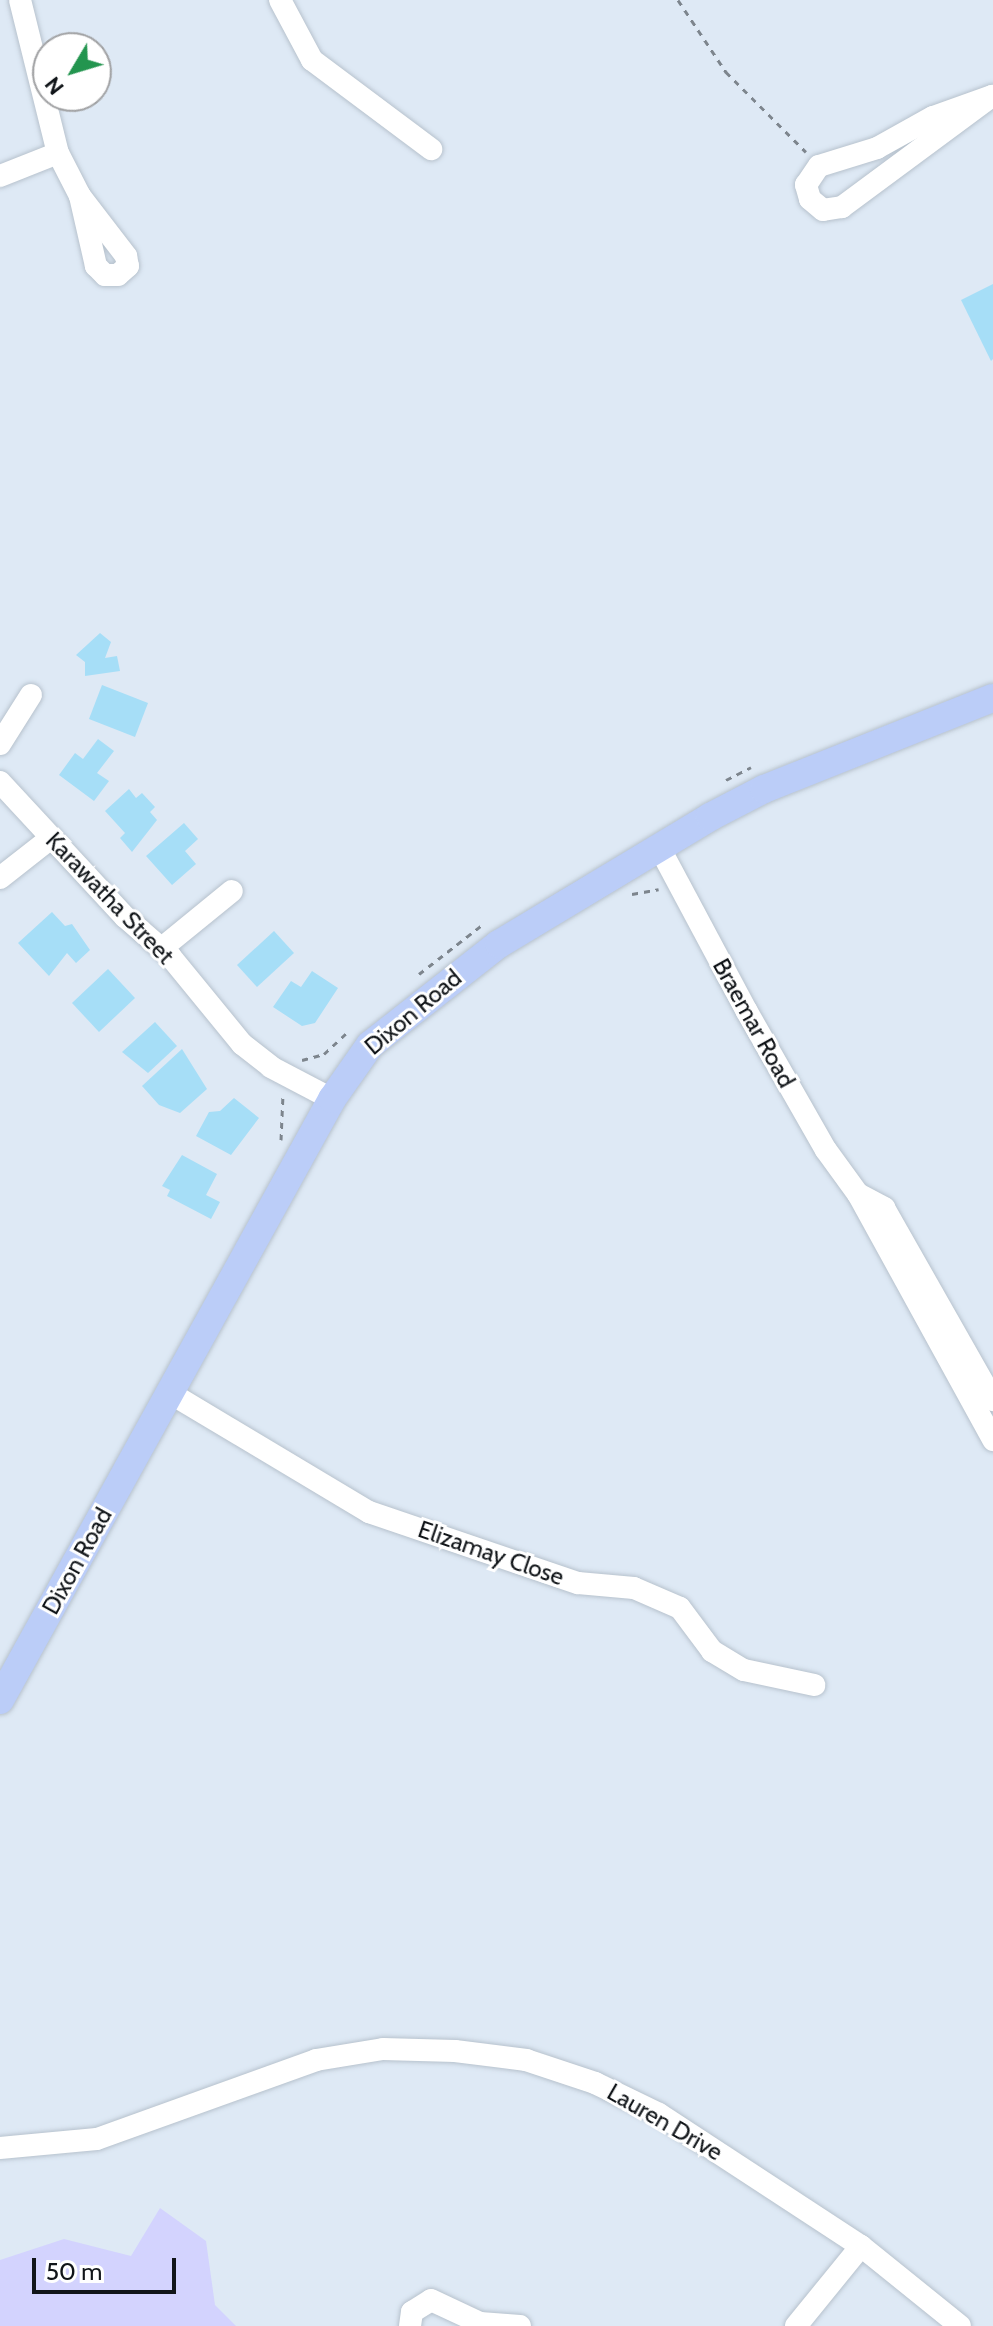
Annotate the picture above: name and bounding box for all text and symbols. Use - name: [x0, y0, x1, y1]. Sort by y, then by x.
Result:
- north arrow: [32, 32, 112, 112]
- text: N: [39, 71, 70, 100]
- street label: Karawatha Street: [40, 826, 180, 970]
- street label: Braemar Road: [707, 953, 801, 1093]
- street label: Dixon Road: [359, 963, 467, 1061]
- street label: Dixon Road: [36, 1503, 118, 1619]
- street label: Elizamay Close: [414, 1515, 568, 1591]
- street label: Lauren Drive: [602, 2077, 728, 2167]
- scale bar: [36, 2242, 180, 2292]
- text: 50 m: [46, 2257, 102, 2286]

